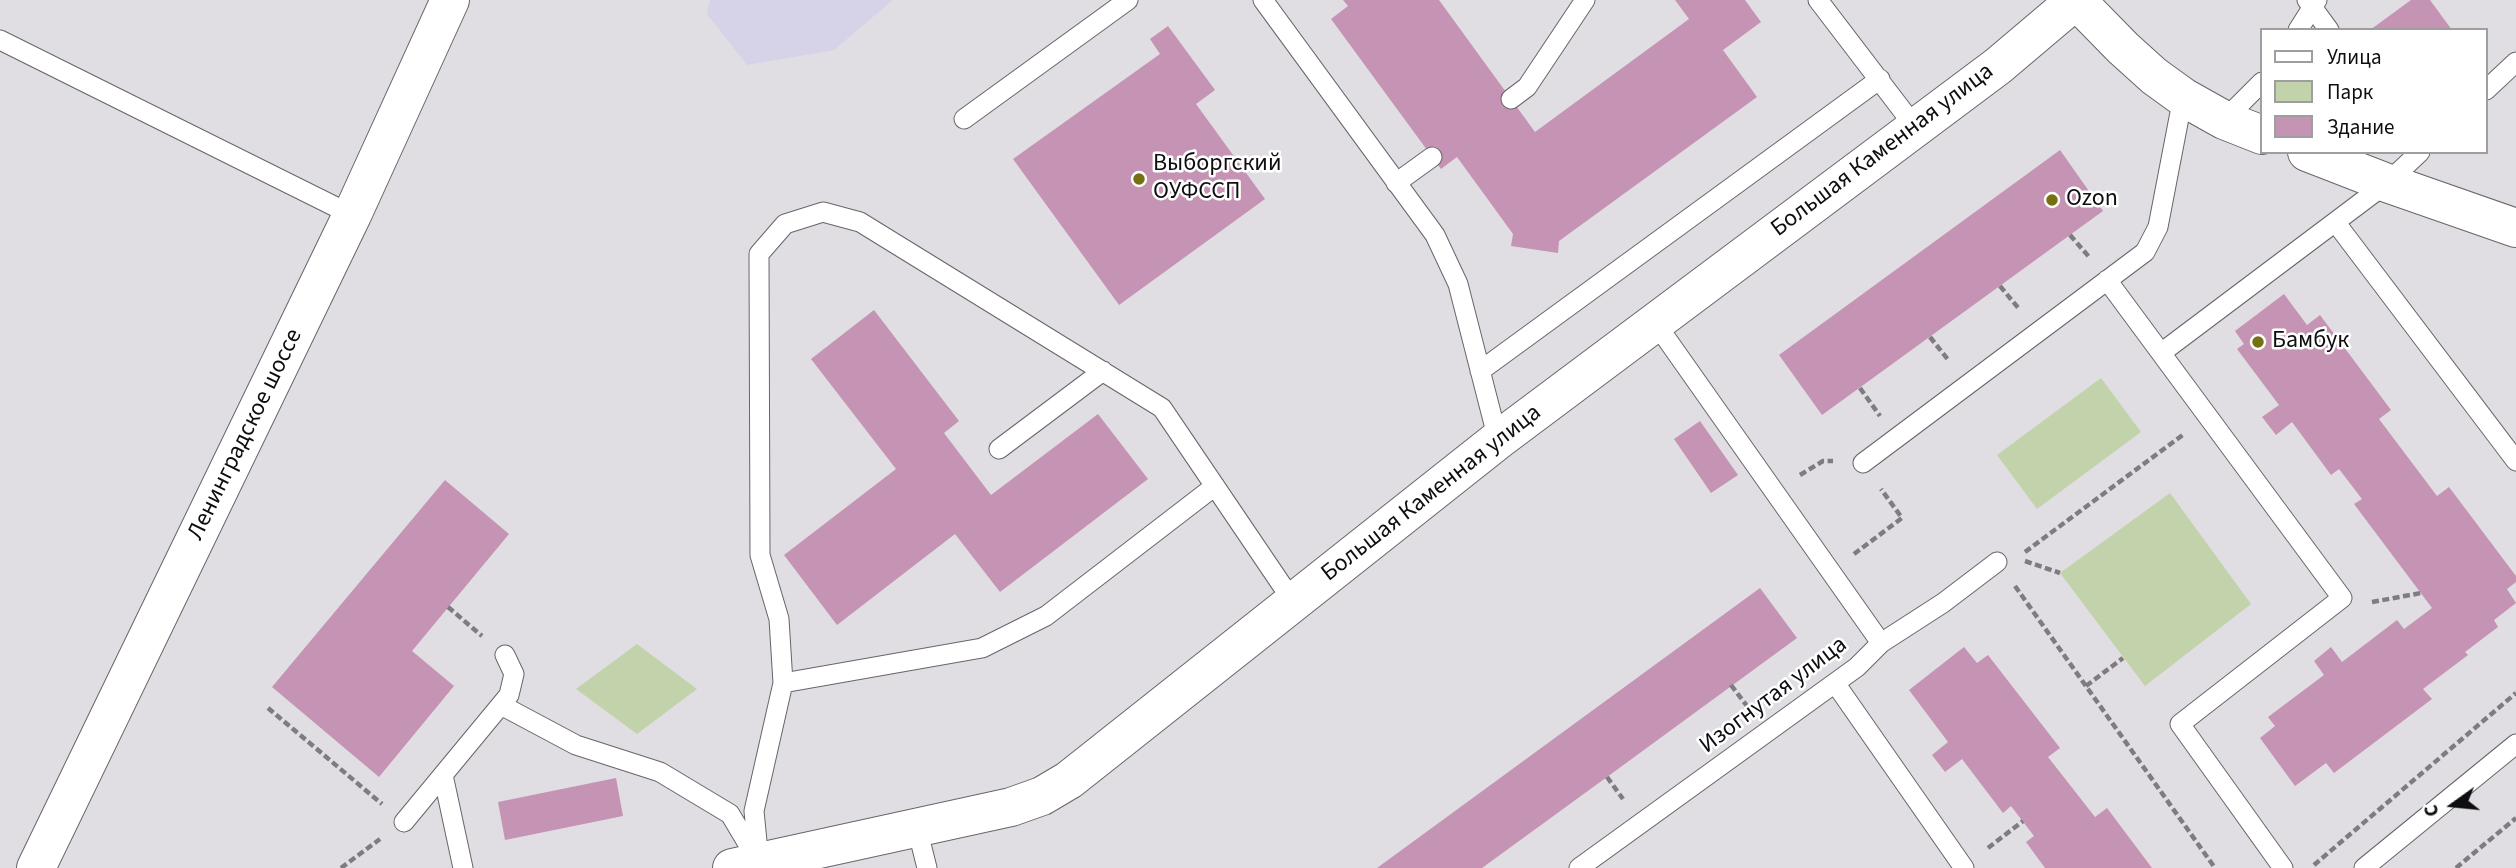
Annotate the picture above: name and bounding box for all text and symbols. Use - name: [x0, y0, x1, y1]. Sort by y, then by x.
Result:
- legend: [2260, 28, 2488, 154]
- text: Улица: [2327, 42, 2382, 72]
- street label: Большая Каменная улица: [1766, 58, 2000, 244]
- text: Парк: [2327, 77, 2373, 107]
- text: Здание: [2327, 112, 2395, 142]
- place label: Выборгский ОУФССП: [1153, 151, 1281, 207]
- marker: Выборгский ОУФССП: [1131, 171, 1147, 187]
- place label: Ozon: [2066, 186, 2118, 214]
- marker: Ozon: [2044, 192, 2060, 208]
- street label: Ленинградское шоссе: [182, 325, 310, 545]
- place label: Бамбук: [2272, 328, 2349, 356]
- marker: Бамбук: [2250, 334, 2266, 350]
- street label: Большая Каменная улица: [1316, 399, 1548, 589]
- street label: Изогнутая улица: [1695, 631, 1853, 761]
- north arrow: [2418, 770, 2488, 840]
- text: С: [2418, 802, 2447, 819]

